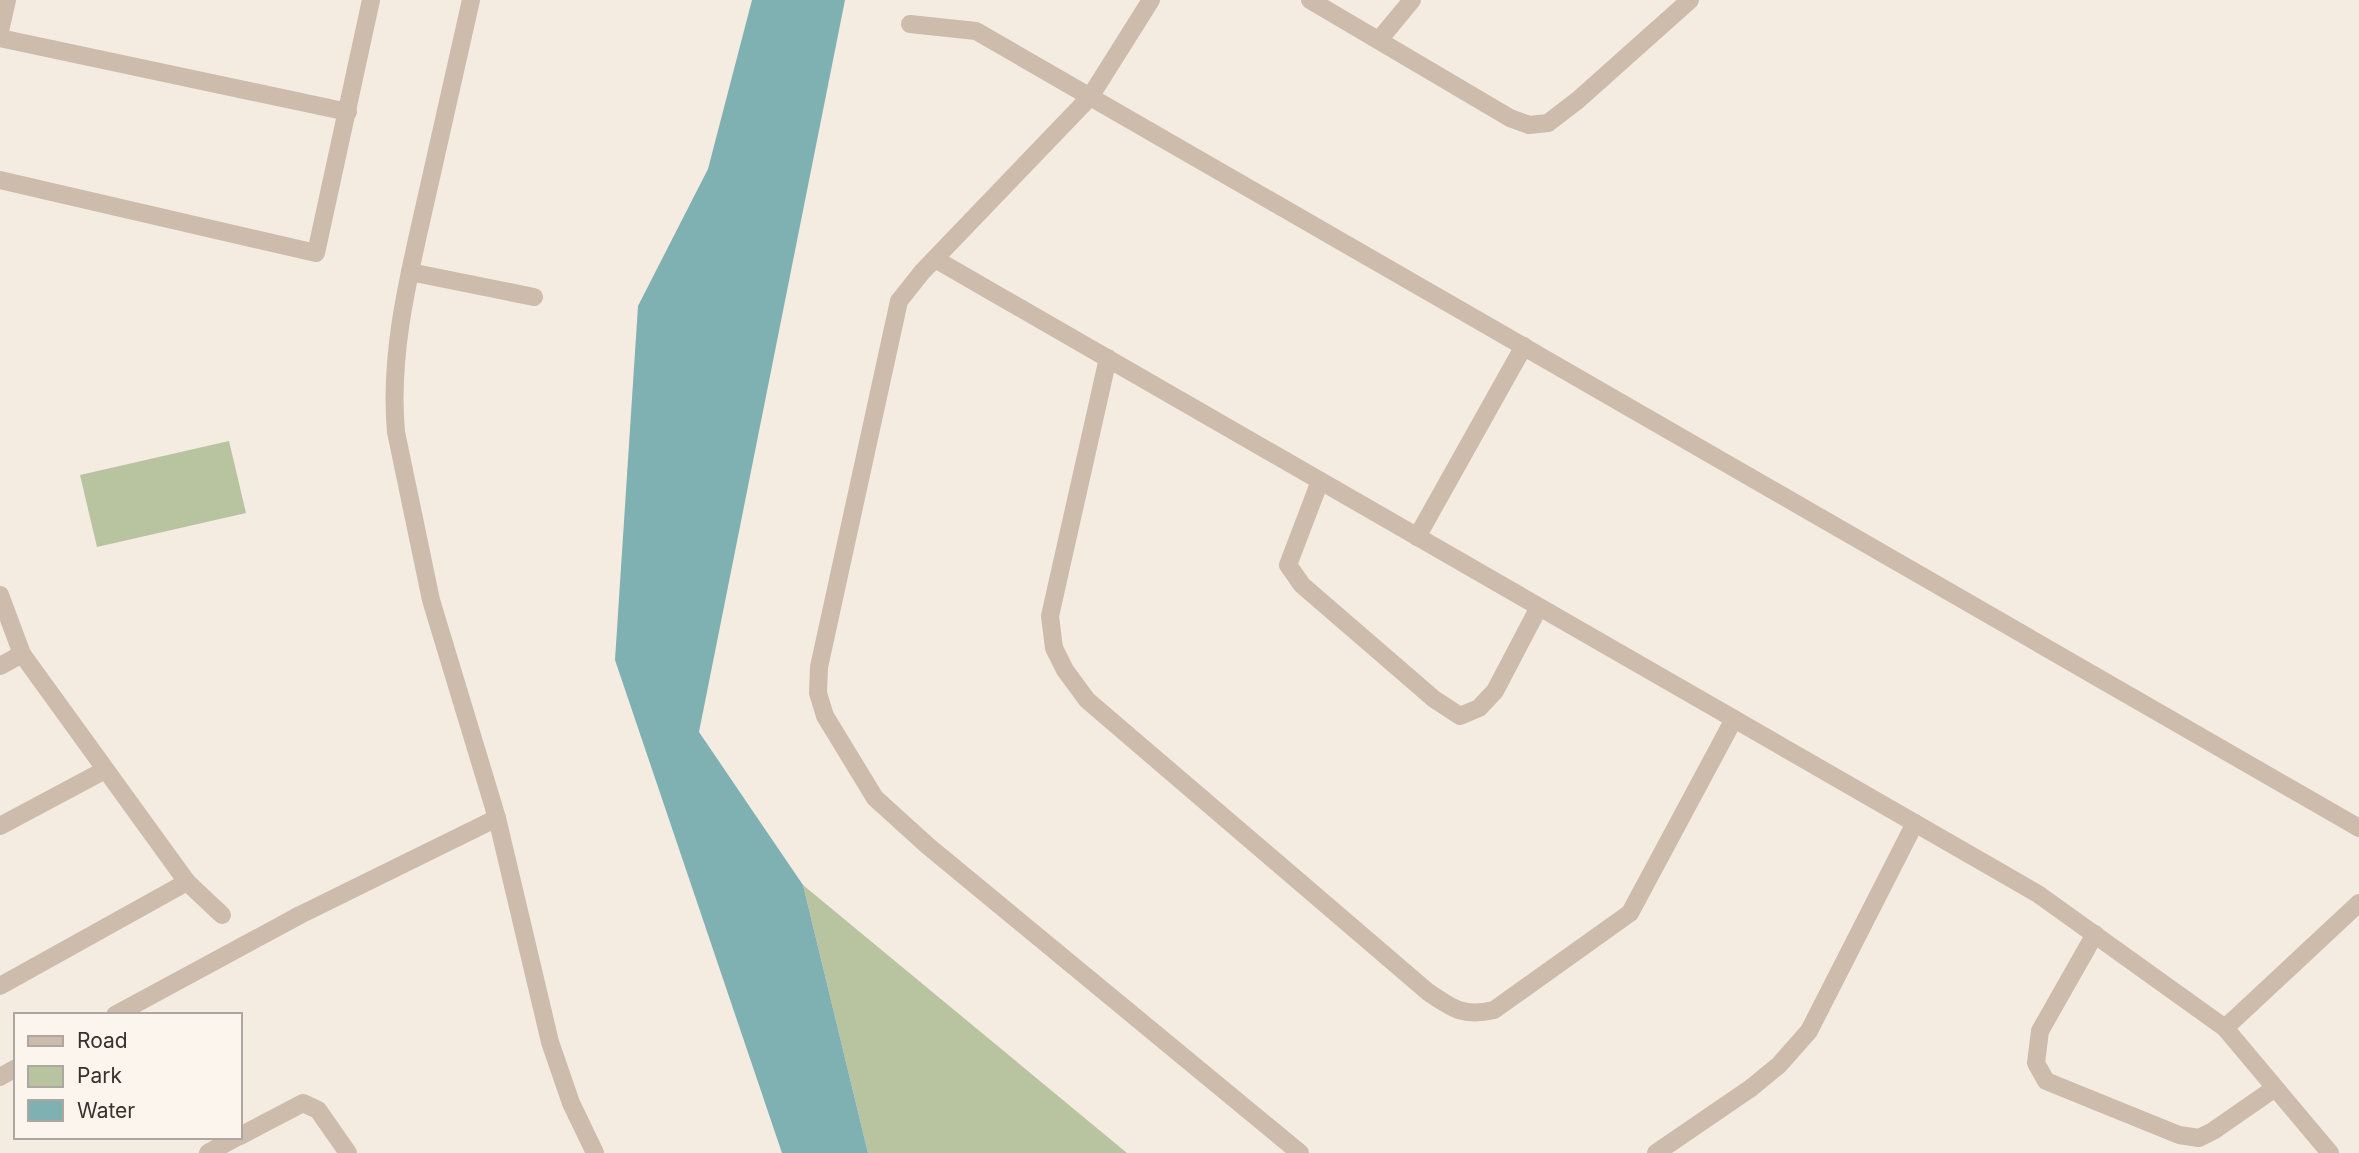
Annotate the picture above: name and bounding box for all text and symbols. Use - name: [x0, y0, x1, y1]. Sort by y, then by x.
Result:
- legend: [14, 1013, 242, 1139]
- text: Road: [77, 1028, 128, 1053]
- text: Park: [77, 1063, 122, 1088]
- text: Water: [77, 1098, 135, 1123]

